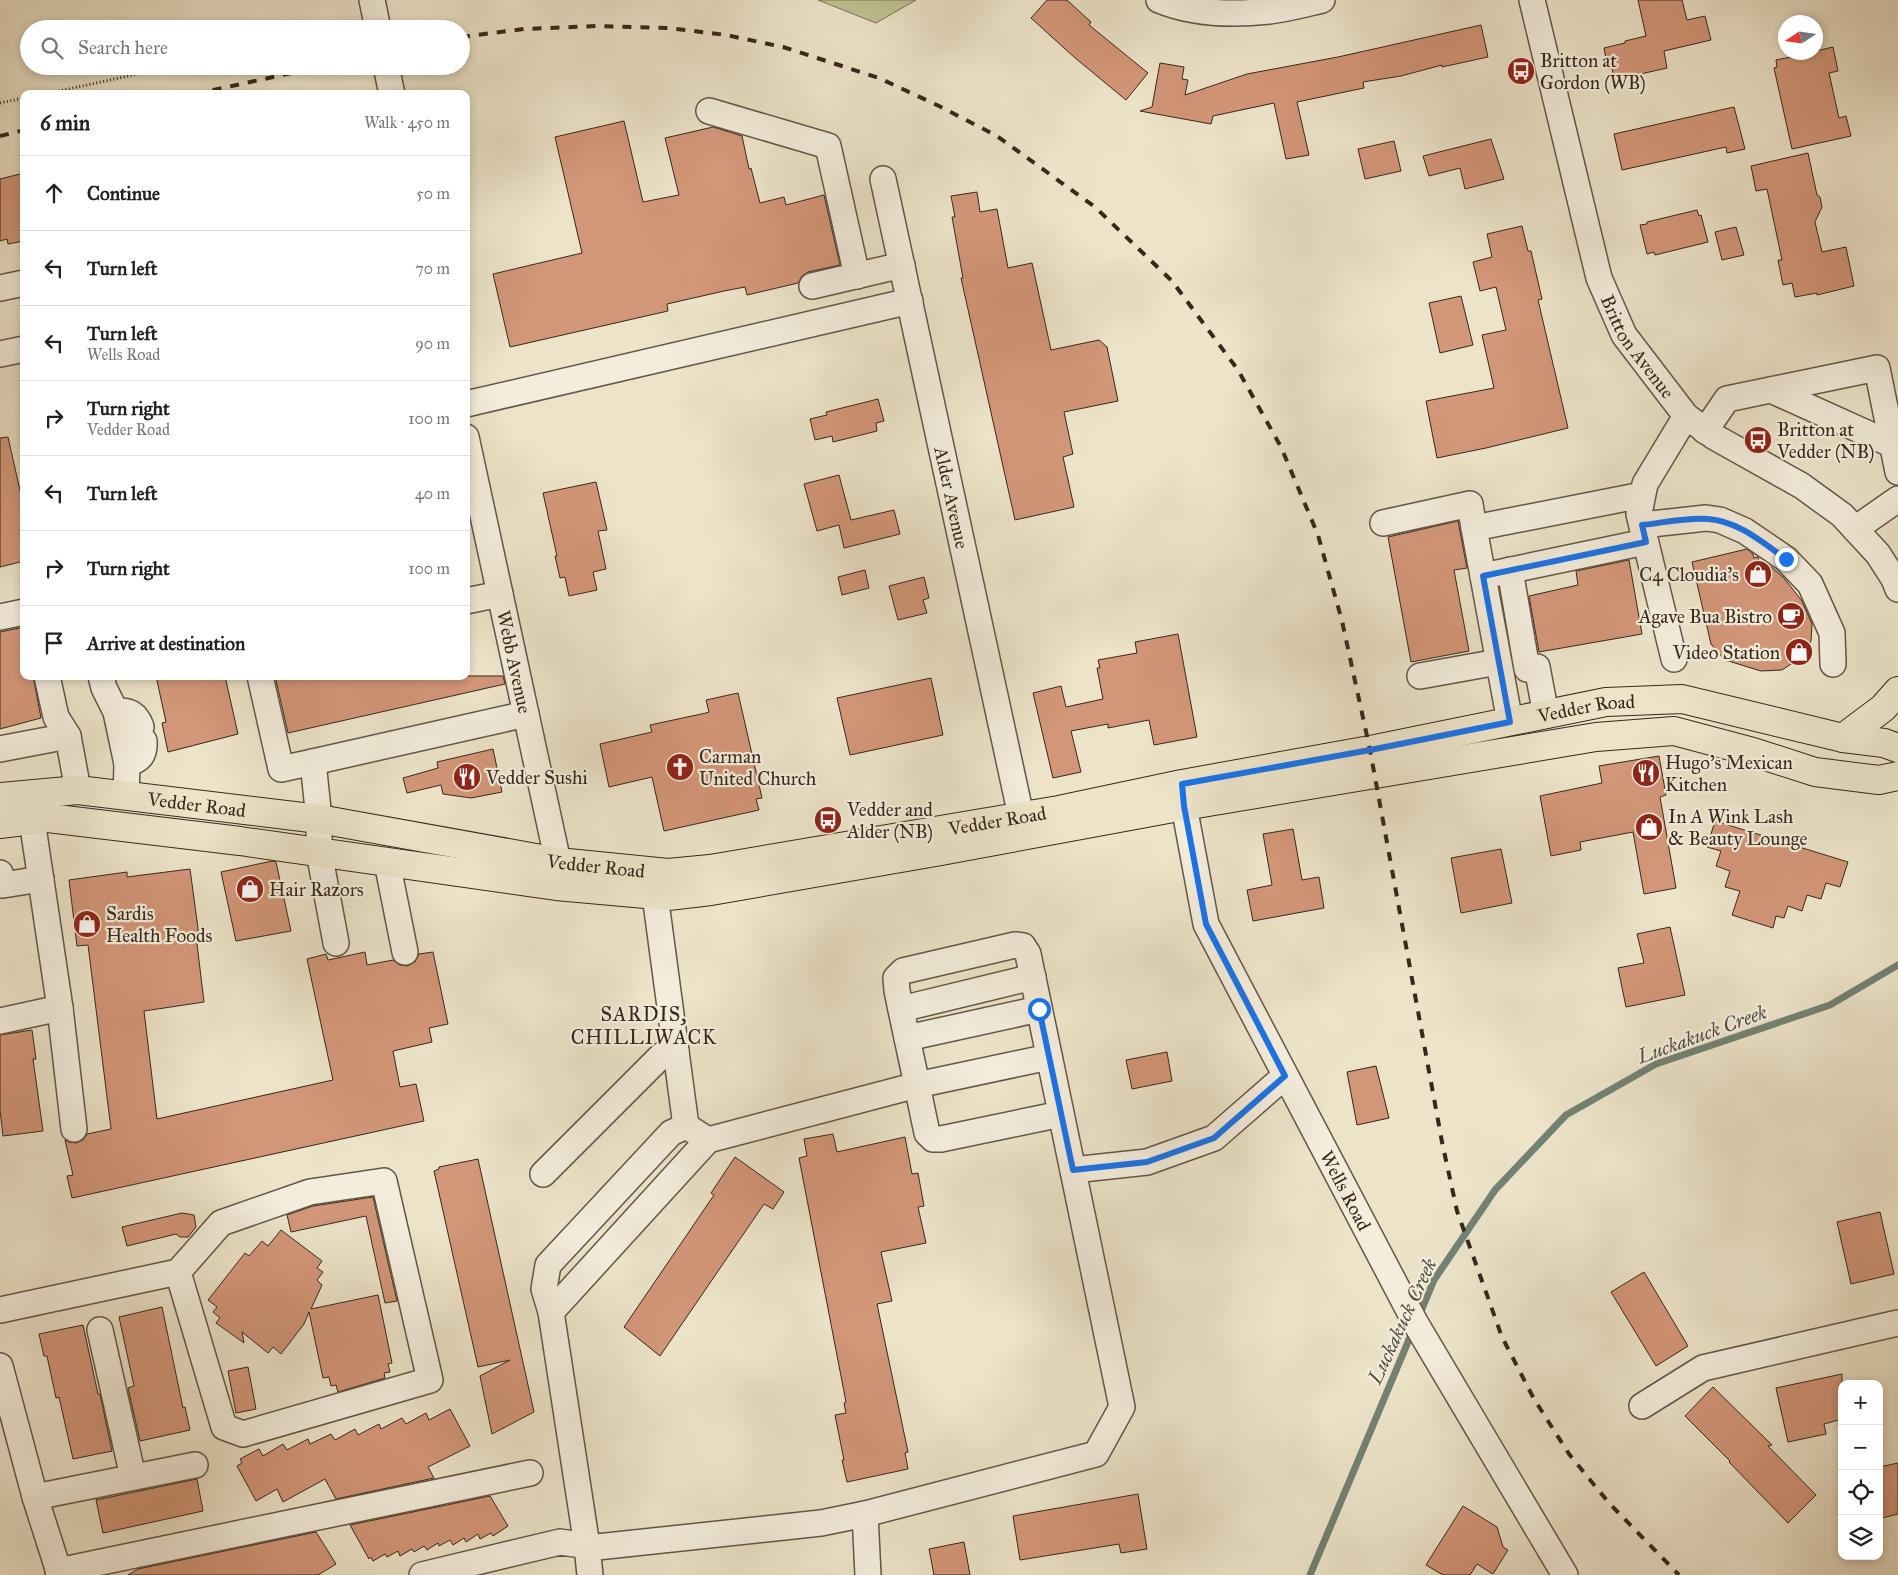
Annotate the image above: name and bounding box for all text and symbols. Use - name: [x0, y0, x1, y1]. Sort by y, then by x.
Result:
- north arrow: [1778, 15, 1823, 60]
- search box: [20, 20, 470, 75]
- icon: search: [38, 34, 66, 62]
- text: Search here: [78, 36, 168, 59]
- place label: Britton at Gordon (WB): [1540, 49, 1646, 95]
- bus stop icon: Britton at Gordon (WB): [1506, 56, 1536, 86]
- text: 6 min: [40, 110, 90, 136]
- text: Walk · 450 m: [364, 113, 450, 132]
- icon: ahead: [40, 179, 68, 207]
- text: Continue: [87, 182, 160, 205]
- text: 50 m: [416, 184, 450, 203]
- icon: left: [40, 254, 68, 282]
- text: Turn left: [87, 257, 157, 280]
- text: 70 m: [415, 259, 450, 278]
- street label: Britton Avenue: [1596, 291, 1679, 403]
- text: Turn left: [87, 322, 157, 345]
- icon: left: [40, 329, 68, 357]
- text: 90 m: [415, 334, 450, 353]
- text: Wells Road: [87, 345, 160, 364]
- text: Turn right: [87, 397, 170, 420]
- icon: right: [40, 404, 68, 432]
- text: 100 m: [408, 409, 450, 428]
- place label: Britton at Vedder (NB): [1776, 418, 1874, 464]
- text: Vedder Road: [87, 420, 170, 439]
- bus stop icon: Britton at Vedder (NB): [1743, 425, 1773, 455]
- street label: Alder Avenue: [929, 444, 974, 551]
- icon: left: [40, 479, 68, 507]
- text: Turn left: [87, 482, 157, 505]
- text: 40 m: [415, 484, 450, 503]
- route end: [1775, 548, 1798, 571]
- icon: right: [40, 554, 68, 582]
- text: Turn right: [87, 557, 170, 580]
- text: 100 m: [408, 559, 450, 578]
- shop icon: C4 Cloudia's: [1743, 559, 1773, 589]
- place label: C4 Cloudia's: [1639, 563, 1739, 586]
- cafe icon: Agave Bua Bistro: [1776, 601, 1806, 631]
- place label: Agave Bua Bistro: [1638, 605, 1772, 629]
- street label: Webb Avenue: [492, 608, 537, 716]
- icon: arrive: [40, 629, 68, 657]
- text: Arrive at destination: [87, 632, 245, 655]
- shop icon: Video Station: [1784, 637, 1814, 667]
- place label: Video Station: [1672, 641, 1780, 664]
- street label: Vedder Road: [1535, 690, 1636, 728]
- place label: Carman United Church: [699, 745, 817, 790]
- place label: Hugo's Mexican Kitchen: [1665, 751, 1793, 796]
- church icon: Carman United Church: [665, 752, 695, 782]
- restaurant icon: Hugo's Mexican Kitchen: [1631, 758, 1661, 788]
- restaurant icon: Vedder Sushi: [452, 762, 482, 792]
- place label: Vedder Sushi: [485, 766, 588, 789]
- street label: Vedder Road: [145, 787, 248, 822]
- place label: Vedder and Alder (NB): [846, 798, 933, 844]
- street label: Vedder Road: [946, 801, 1048, 841]
- bus stop icon: Vedder and Alder (NB): [813, 805, 843, 835]
- place label: In A Wink Lash & Beauty Lounge: [1668, 805, 1808, 851]
- shop icon: In A Wink Lash & Beauty Lounge: [1634, 812, 1664, 842]
- street label: Vedder Road: [544, 849, 646, 883]
- shop icon: Hair Razors: [235, 874, 265, 904]
- place label: Hair Razors: [269, 878, 364, 901]
- place label: Sardis Health Foods: [106, 902, 213, 947]
- shop icon: Sardis Health Foods: [72, 909, 102, 939]
- route start: [1028, 998, 1051, 1021]
- water label: Luckakuck Creek: [1633, 999, 1770, 1069]
- district label: SARDIS, CHILLIWACK: [571, 1002, 717, 1049]
- street label: Wells Road: [1315, 1147, 1376, 1235]
- water label: Luckakuck Creek: [1362, 1254, 1442, 1389]
- map controls: [1838, 1380, 1883, 1560]
- button: +: [1838, 1380, 1883, 1425]
- button: −: [1838, 1425, 1883, 1470]
- button: locate: [1838, 1470, 1883, 1515]
- button: layers: [1838, 1515, 1883, 1560]

